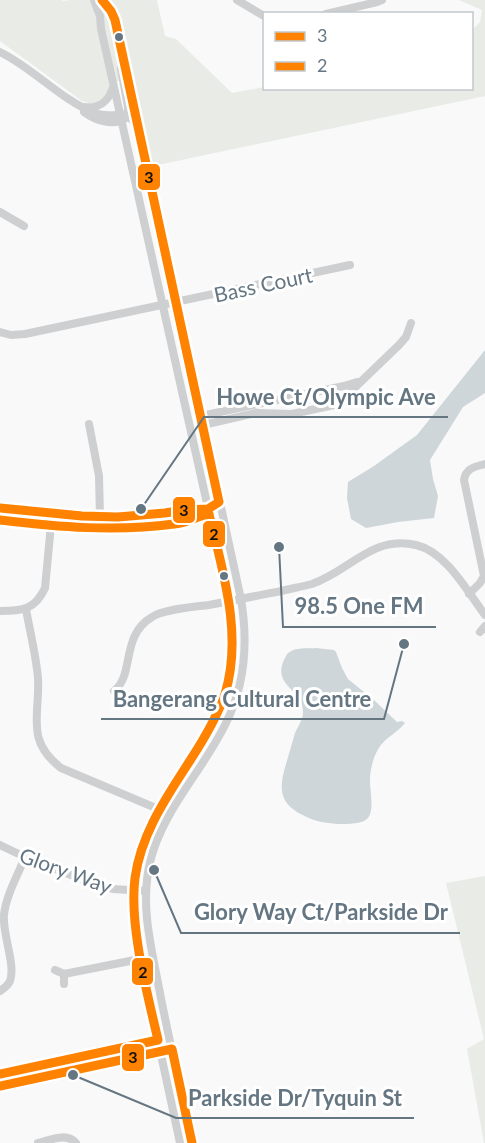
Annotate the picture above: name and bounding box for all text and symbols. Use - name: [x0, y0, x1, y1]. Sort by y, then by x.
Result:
- legend: [263, 12, 473, 90]
- text: 3: [317, 24, 327, 46]
- unlabelled marker: [113, 31, 125, 43]
- text: 2: [317, 54, 327, 76]
- line badge: 3: [137, 163, 161, 191]
- text: 3: [144, 167, 154, 186]
- street label: Bass Court: [211, 261, 315, 307]
- callout: Howe Ct/Olympic Ave: [204, 377, 448, 417]
- text: Howe Ct/Olympic Ave: [216, 383, 436, 410]
- line badge: 3: [172, 496, 196, 524]
- text: 3: [179, 500, 189, 519]
- line badge: 2: [202, 520, 226, 548]
- text: 2: [209, 524, 219, 543]
- unlabelled marker: [218, 570, 230, 582]
- callout: 98.5 One FM: [283, 587, 436, 627]
- text: 98.5 One FM: [294, 592, 424, 619]
- callout: Bangerang Cultural Centre: [101, 679, 384, 719]
- text: Bangerang Cultural Centre: [113, 685, 372, 712]
- street label: Glory Way: [16, 842, 116, 898]
- callout: Glory Way Ct/Parkside Dr: [181, 893, 460, 933]
- text: Glory Way Ct/Parkside Dr: [194, 898, 449, 925]
- line badge: 2: [131, 957, 154, 986]
- text: 2: [138, 962, 148, 981]
- line badge: 3: [121, 1043, 145, 1072]
- text: 3: [128, 1047, 138, 1066]
- callout: Parkside Dr/Tyquin St: [176, 1078, 414, 1118]
- text: Parkside Dr/Tyquin St: [188, 1084, 403, 1111]

